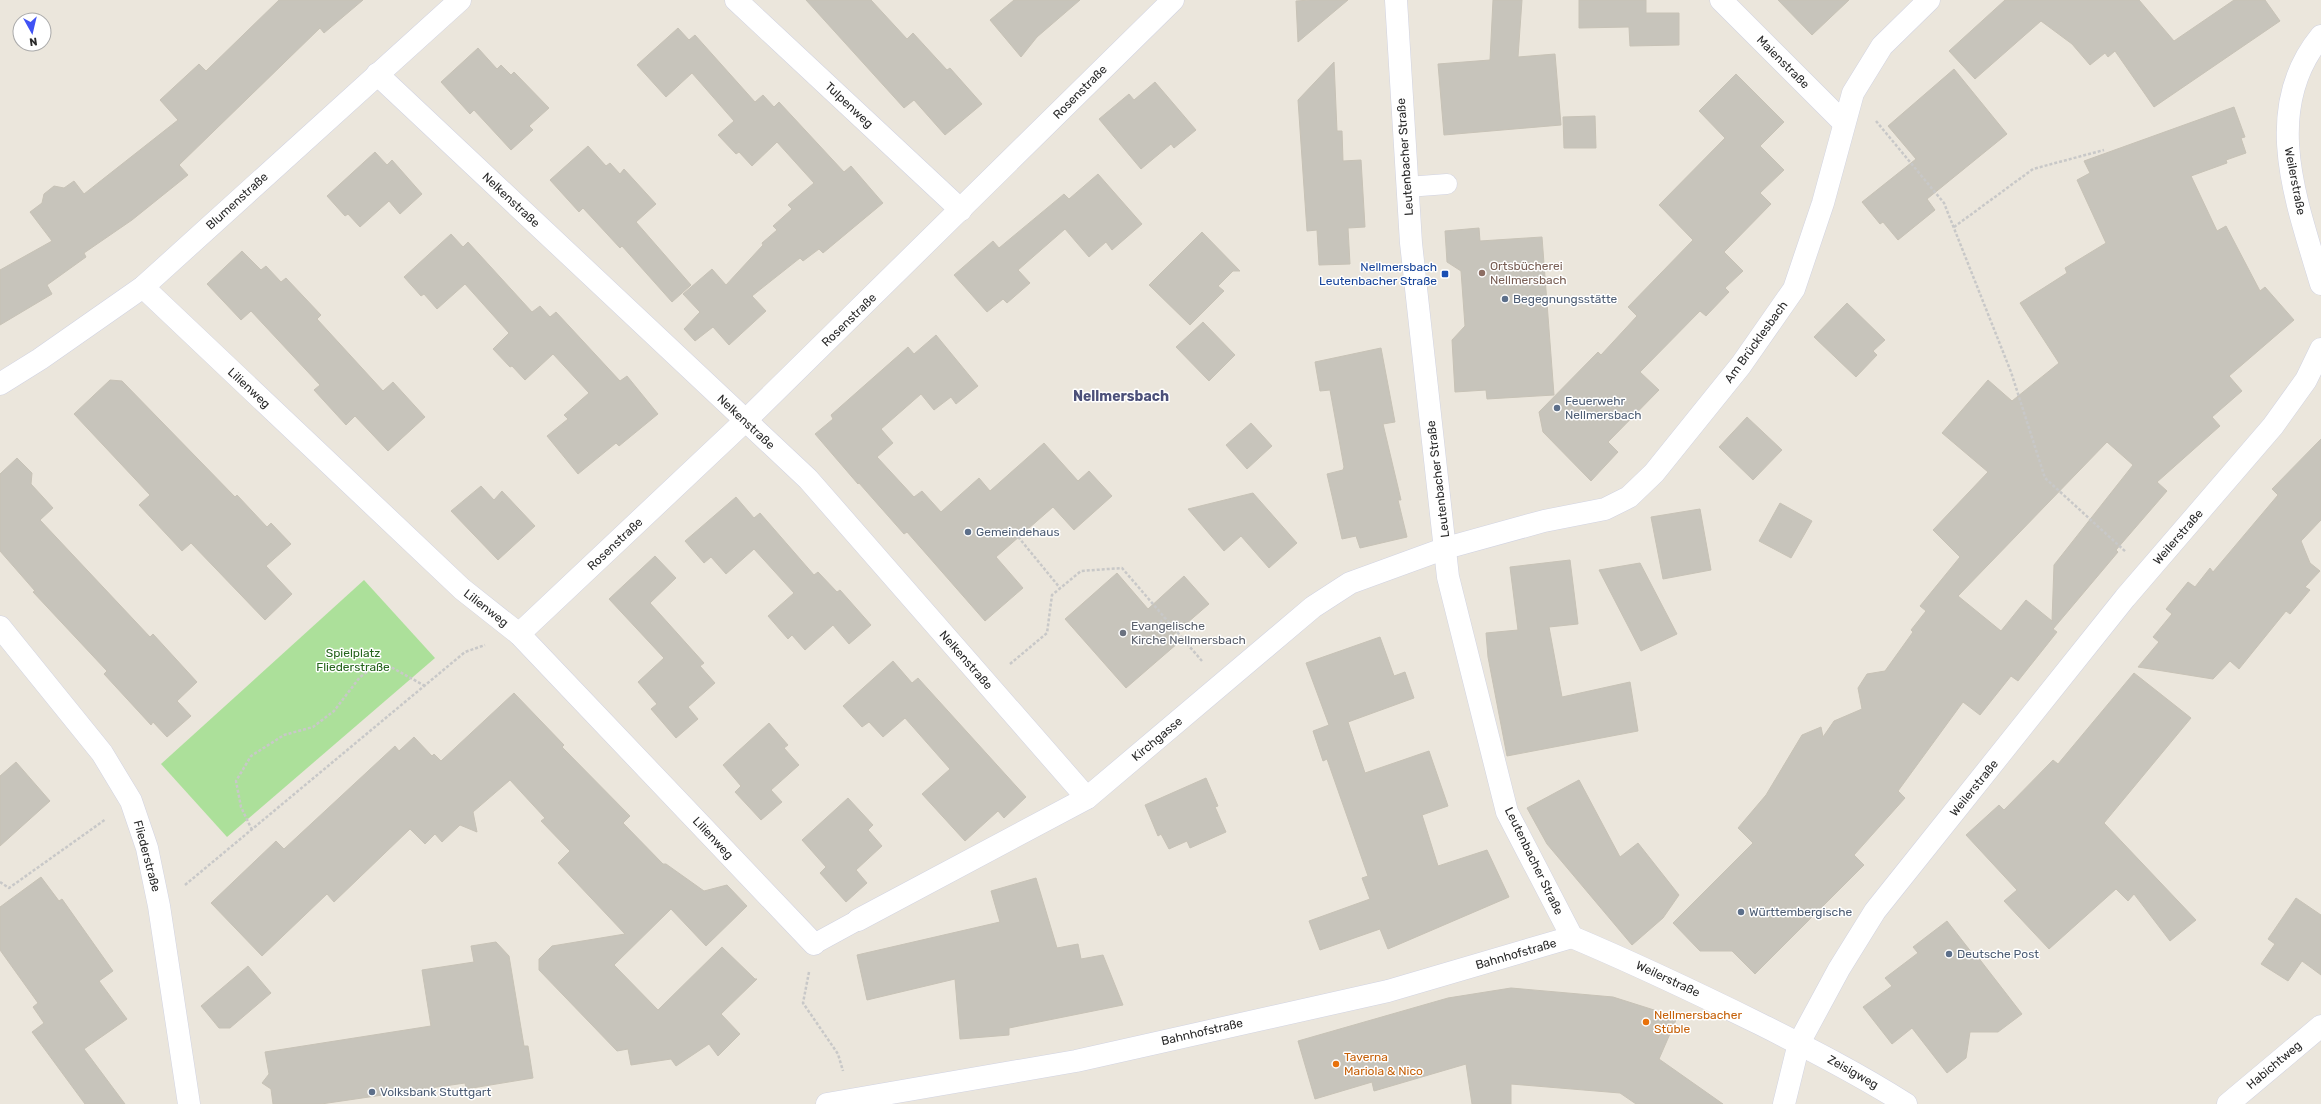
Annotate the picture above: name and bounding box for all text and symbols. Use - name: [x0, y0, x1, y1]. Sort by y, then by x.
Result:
- north arrow: [12, 12, 52, 52]
- street label: Maienstraße: [1754, 33, 1812, 91]
- text: N: [28, 34, 38, 48]
- street label: Rosenstraße: [1050, 62, 1110, 122]
- street label: Tulpenweg: [822, 79, 876, 131]
- street label: Leutenbacher Straße: [1394, 97, 1416, 216]
- street label: Weilerstraße: [2282, 146, 2308, 216]
- street label: Blumenstraße: [203, 169, 271, 232]
- street label: Nelkenstraße: [479, 170, 543, 230]
- place label: Ortsbücherei Nellmersbach: [1490, 259, 1567, 287]
- place label: Nellmersbach Leutenbacher Straße: [1319, 260, 1437, 288]
- marker: Ortsbücherei Nellmersbach: [1477, 268, 1487, 278]
- marker: Nellmersbach Leutenbacher Straße: [1440, 269, 1450, 279]
- street label: Rosenstraße: [819, 290, 879, 350]
- place label: Begegnungsstätte: [1513, 292, 1618, 306]
- marker: Begegnungsstätte: [1500, 294, 1510, 304]
- street label: Am Brücklesbach: [1722, 298, 1790, 386]
- street label: Lilienweg: [225, 365, 273, 411]
- district label: Nellmersbach: [1073, 388, 1169, 405]
- street label: Nelkenstraße: [714, 392, 778, 452]
- place label: Feuerwehr Nellmersbach: [1565, 394, 1642, 422]
- marker: Feuerwehr Nellmersbach: [1552, 403, 1562, 413]
- street label: Leutenbacher Straße: [1424, 419, 1452, 538]
- street label: Weilerstraße: [2150, 506, 2206, 568]
- street label: Rosenstraße: [584, 515, 646, 573]
- place label: Gemeindehaus: [976, 525, 1060, 539]
- marker: Gemeindehaus: [963, 527, 973, 537]
- street label: Lilienweg: [461, 586, 511, 630]
- place label: Evangelische Kirche Nellmersbach: [1131, 619, 1246, 647]
- street label: Nelkenstraße: [937, 628, 996, 693]
- marker: Evangelische Kirche Nellmersbach: [1118, 628, 1128, 638]
- park label: Spielplatz Fliederstraße: [316, 646, 390, 674]
- street label: Kirchgasse: [1129, 714, 1185, 764]
- street label: Weilerstraße: [1947, 757, 2001, 819]
- street label: Leutenbacher Straße: [1502, 805, 1566, 917]
- street label: Lilienweg: [690, 814, 736, 862]
- street label: Fliederstraße: [131, 819, 163, 894]
- place label: Württembergische: [1749, 905, 1852, 919]
- marker: Württembergische: [1736, 907, 1746, 917]
- street label: Bahnhofstraße: [1474, 936, 1558, 972]
- place label: Deutsche Post: [1957, 947, 2039, 961]
- marker: Deutsche Post: [1944, 949, 1954, 959]
- street label: Weilerstraße: [1634, 958, 1702, 1000]
- place label: Nellmersbacher Stüble: [1654, 1008, 1742, 1036]
- street label: Bahnhofstraße: [1160, 1016, 1245, 1048]
- marker: Nellmersbacher Stüble: [1641, 1017, 1651, 1027]
- street label: Habichtweg: [2244, 1038, 2304, 1092]
- place label: Taverna Mariola & Nico: [1344, 1050, 1423, 1078]
- street label: Zeisigweg: [1825, 1052, 1881, 1092]
- marker: Taverna Mariola & Nico: [1331, 1059, 1341, 1069]
- place label: Volksbank Stuttgart: [380, 1085, 491, 1099]
- marker: Volksbank Stuttgart: [367, 1087, 377, 1097]

